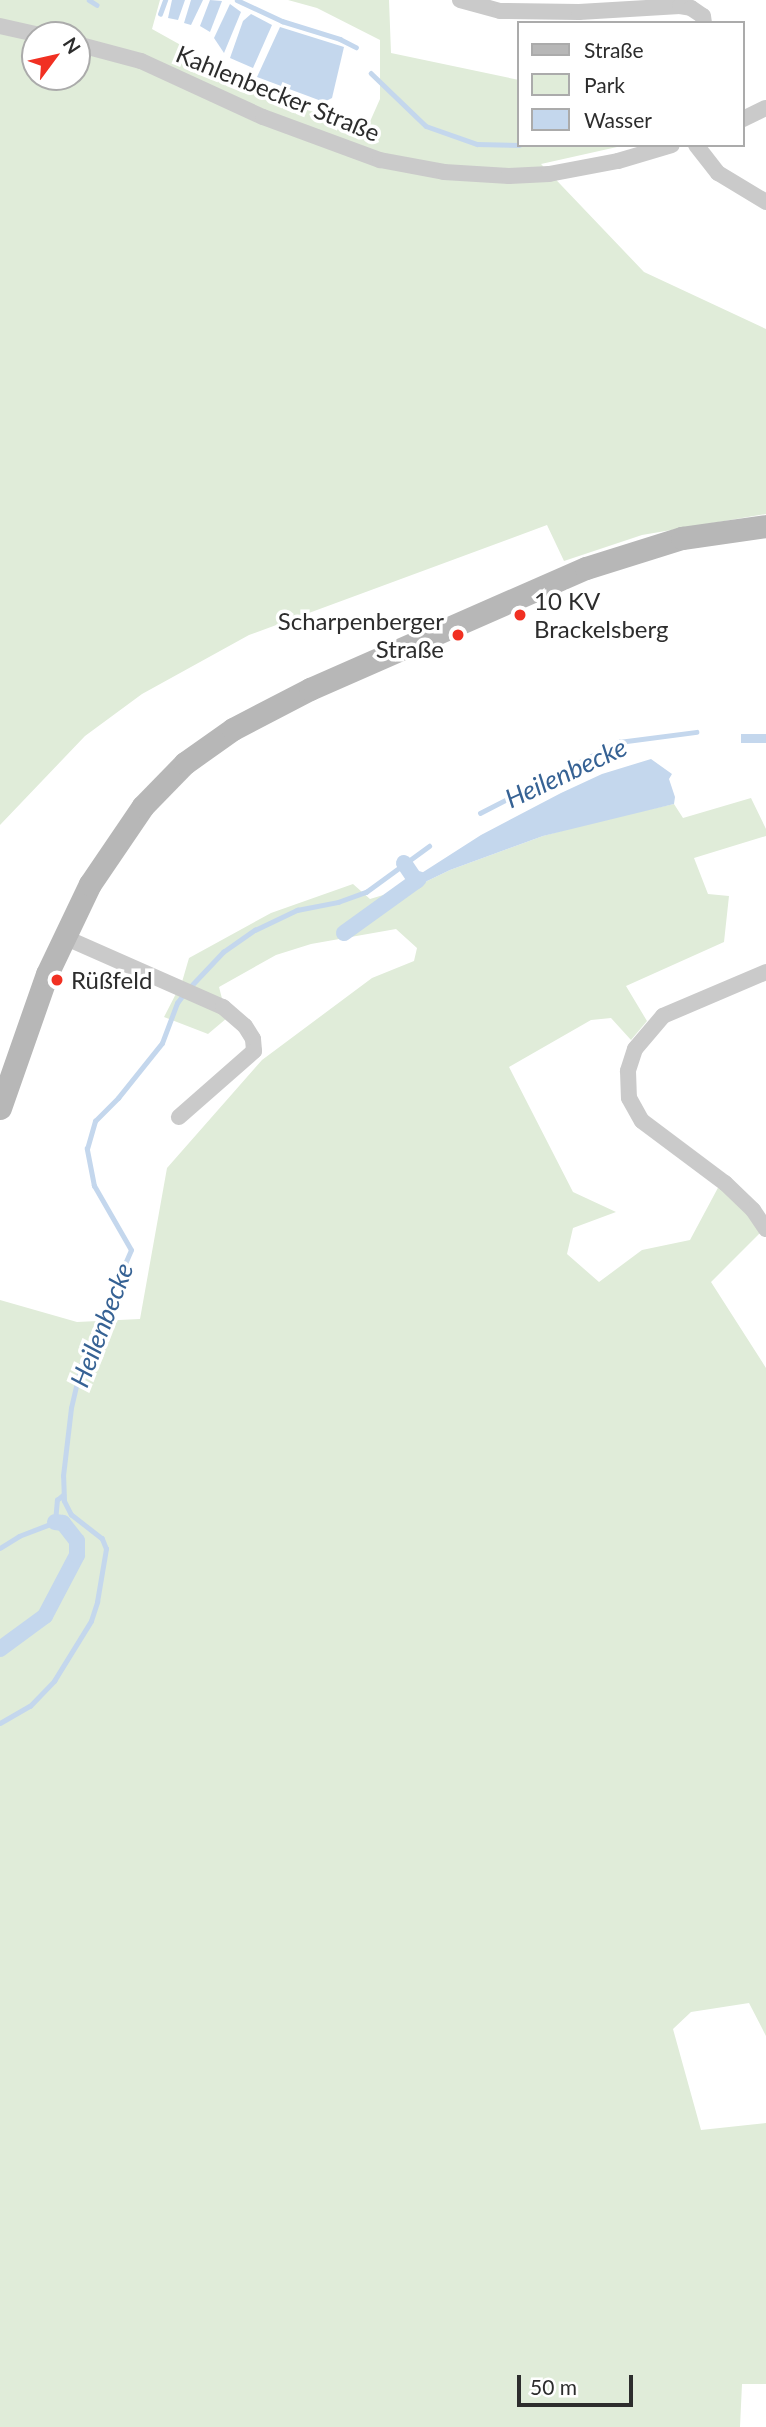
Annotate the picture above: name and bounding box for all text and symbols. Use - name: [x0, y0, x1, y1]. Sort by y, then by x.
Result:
- north arrow: [21, 21, 91, 91]
- legend: [518, 21, 745, 147]
- text: N: [59, 33, 86, 58]
- text: Straße: [584, 37, 644, 62]
- street label: Kahlenbecker Straße: [172, 39, 384, 147]
- text: Park: [584, 72, 625, 97]
- text: Wasser: [584, 107, 652, 132]
- place label: 10 KV Brackelsberg: [534, 587, 668, 643]
- place label: Scharpenberger Straße: [278, 607, 444, 663]
- marker: 10 KV Brackelsberg: [512, 607, 528, 623]
- marker: Scharpenberger Straße: [450, 627, 466, 643]
- water label: Heilenbecke: [500, 731, 632, 815]
- place label: Rüßfeld: [71, 966, 152, 994]
- marker: Rüßfeld: [49, 972, 65, 988]
- water label: Heilenbecke: [64, 1258, 140, 1392]
- scale bar: [521, 2360, 636, 2404]
- text: 50 m: [530, 2374, 577, 2399]

